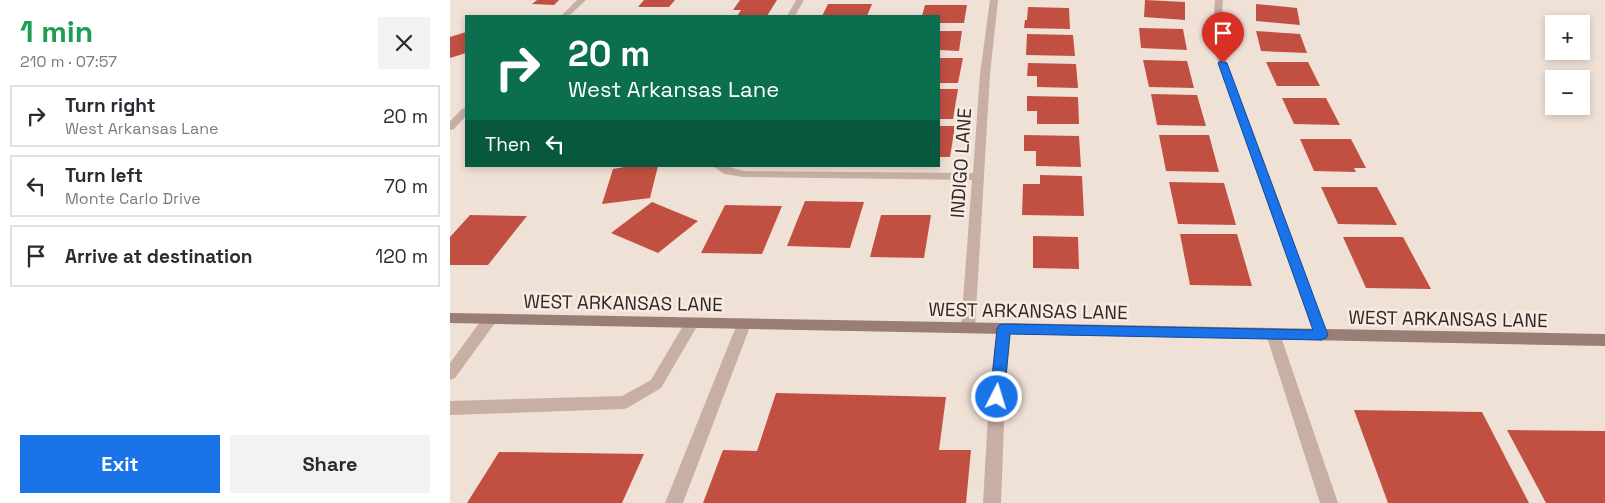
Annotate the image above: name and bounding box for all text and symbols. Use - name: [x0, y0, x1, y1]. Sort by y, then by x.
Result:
- text: 1 min: [20, 12, 93, 51]
- pin: [1202, 12, 1244, 63]
- map controls: [1545, 15, 1590, 115]
- button: +: [1545, 15, 1590, 60]
- button: close: [378, 17, 430, 69]
- icon: arrive: [1209, 19, 1237, 47]
- text: 20 m: [568, 32, 650, 76]
- icon: right: [485, 35, 550, 100]
- text: 210 m · 07:57: [20, 51, 117, 72]
- button: −: [1545, 70, 1590, 115]
- text: West Arkansas Lane: [568, 75, 779, 103]
- text: Turn right: [65, 93, 155, 118]
- icon: right: [22, 102, 50, 130]
- text: 20 m: [383, 104, 428, 129]
- street label: INDIGO LANE: [945, 107, 977, 219]
- text: West Arkansas Lane: [65, 118, 219, 139]
- icon: left: [541, 130, 569, 158]
- text: Then: [485, 132, 531, 157]
- text: Turn left: [65, 163, 143, 188]
- icon: left: [22, 172, 50, 200]
- text: 70 m: [384, 174, 428, 199]
- text: Monte Carlo Drive: [65, 188, 201, 209]
- icon: arrive: [22, 242, 50, 270]
- text: Arrive at destination: [65, 244, 253, 269]
- text: 120 m: [375, 244, 428, 269]
- street label: WEST ARKANSAS LANE: [523, 289, 723, 317]
- street label: WEST ARKANSAS LANE: [928, 297, 1128, 325]
- street label: WEST ARKANSAS LANE: [1348, 305, 1548, 333]
- position arrow: [970, 370, 1022, 422]
- button: Exit: [20, 435, 220, 493]
- button: Share: [230, 435, 430, 493]

